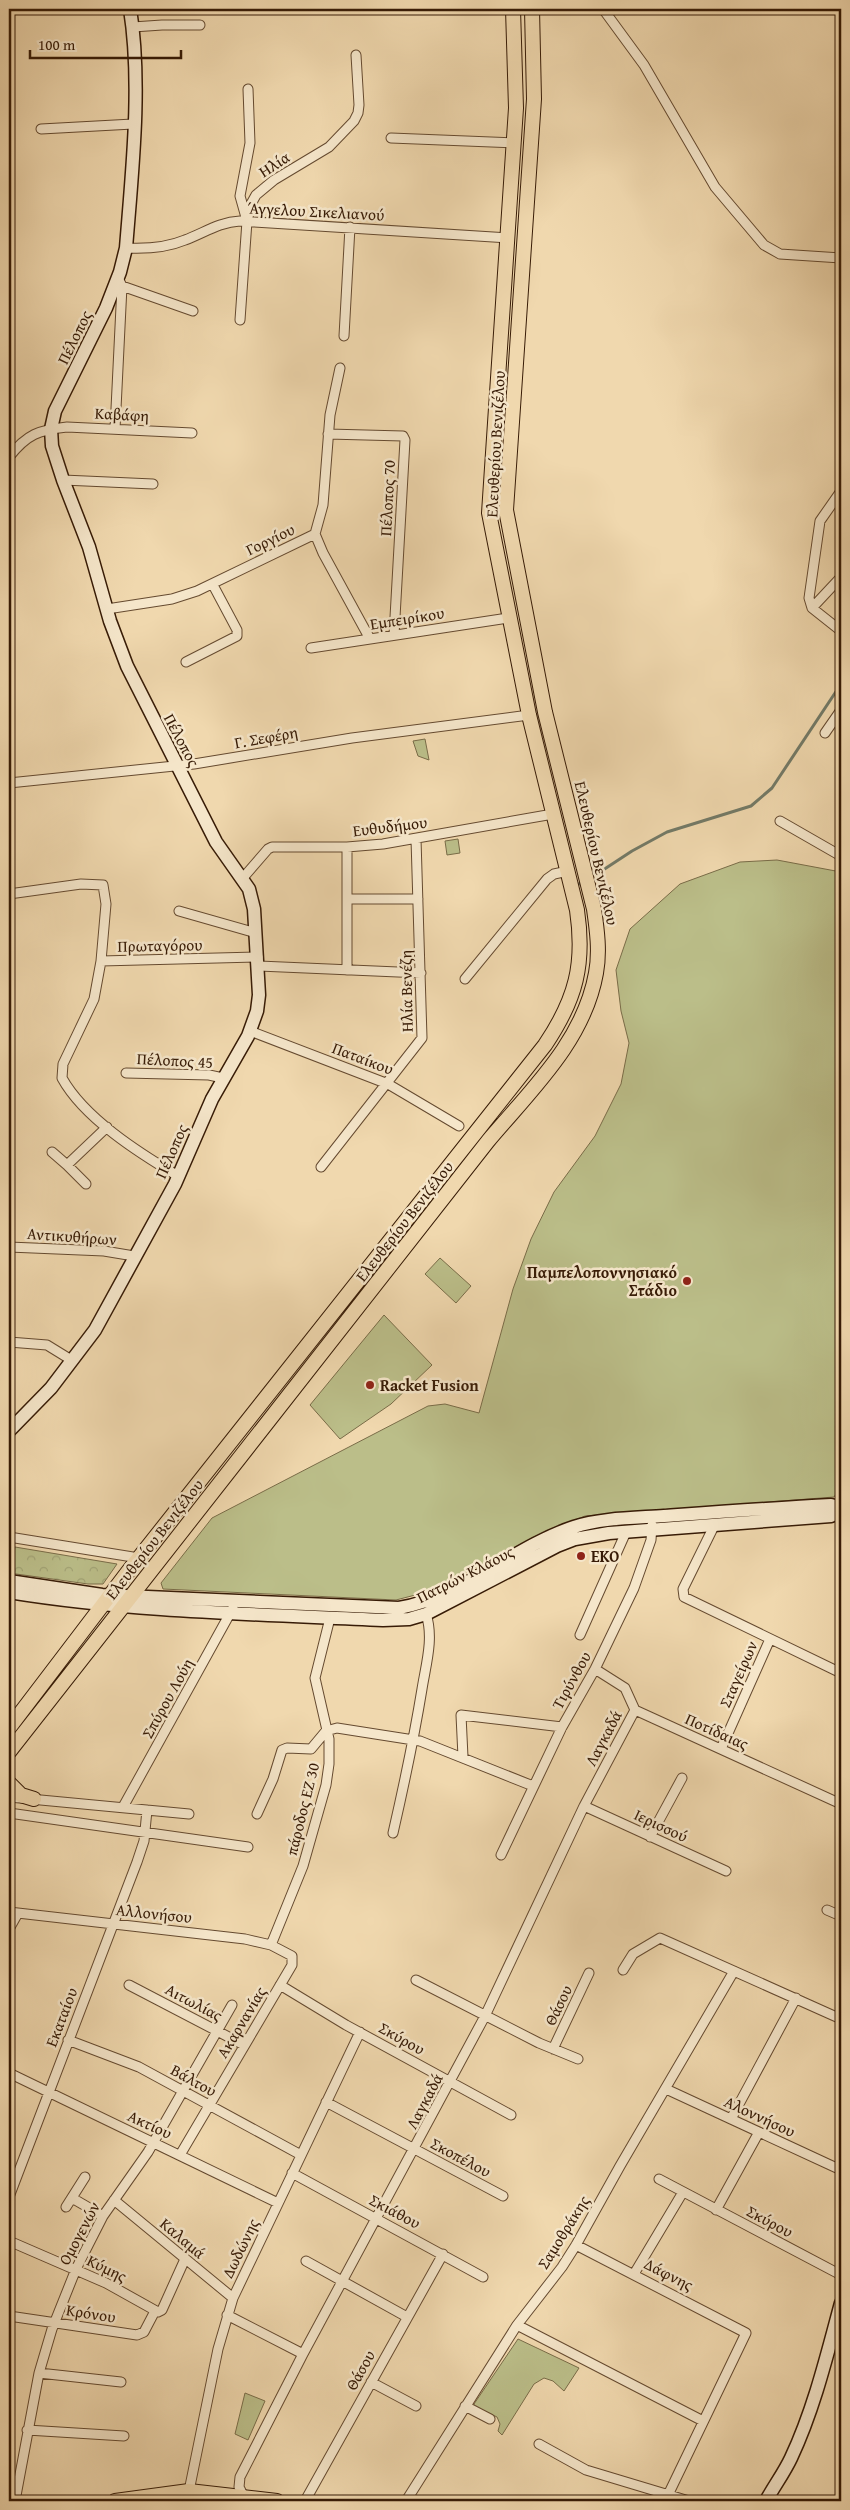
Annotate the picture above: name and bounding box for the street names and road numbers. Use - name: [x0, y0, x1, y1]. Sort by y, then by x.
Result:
- street label: Ηλία: [254, 145, 294, 183]
- street label: Άγγελου Σικελιανού: [247, 195, 385, 227]
- street label: Πέλοπος: [51, 306, 97, 368]
- street label: Ελευθερίου Βενιζέλου: [479, 370, 511, 518]
- street label: Καβάφη: [94, 401, 150, 427]
- street label: Πέλοπος 70: [373, 459, 401, 537]
- street label: Γοργίου: [241, 517, 299, 561]
- street label: Εμπειρίκου: [368, 600, 446, 636]
- street label: Πέλοπος: [158, 709, 206, 771]
- street label: Γ. Σεφέρη: [232, 720, 300, 754]
- street label: Ελευθερίου Βενιζέλου: [569, 779, 625, 927]
- street label: Ευθυδήμου: [351, 810, 429, 842]
- street label: Πρωταγόρου: [117, 932, 203, 958]
- street label: Ηλία Βενέζη: [393, 950, 419, 1032]
- street label: Παταίκου: [329, 1035, 397, 1081]
- street label: Πέλοπος 45: [136, 1046, 214, 1074]
- street label: Πέλοπος: [148, 1120, 194, 1182]
- street label: Ελευθερίου Βενιζέλου: [349, 1156, 459, 1286]
- street label: Αντικυθήρων: [26, 1221, 118, 1251]
- street label: Ελευθερίου Βενιζέλου: [99, 1474, 209, 1604]
- street label: Πατρών Κλάους: [412, 1539, 518, 1609]
- street label: Σταγείρων: [713, 1637, 763, 1711]
- street label: Τιρύνθου: [545, 1647, 597, 1713]
- street label: Σπύρου Λούη: [135, 1654, 199, 1742]
- street label: Λαγκαδά: [578, 1706, 628, 1770]
- street label: Ποτίδαιας: [681, 1706, 753, 1756]
- street label: πάροδος ΕΖ 30: [279, 1760, 325, 1858]
- street label: Ιερισσού: [630, 1802, 692, 1848]
- street label: Αλλονήσου: [115, 1897, 193, 1929]
- street label: Αιτωλίας: [161, 1977, 227, 2027]
- street label: Ακαρνανίας: [210, 1981, 272, 2062]
- street label: Θάσου: [538, 1981, 578, 2029]
- street label: Εκαταίου: [39, 1984, 83, 2050]
- street label: Σκύρου: [375, 2016, 429, 2060]
- street label: Βάλτου: [167, 2058, 221, 2102]
- street label: Λαγκαδά: [399, 2069, 449, 2133]
- street label: Αλοννήσου: [721, 2089, 799, 2143]
- street label: Ακτίου: [124, 2103, 176, 2145]
- street label: Σκοπέλου: [426, 2131, 496, 2183]
- street label: Σκιάθου: [365, 2187, 425, 2235]
- street label: Σαμοθράκης: [531, 2190, 595, 2273]
- street label: Ομογενών: [52, 2197, 106, 2269]
- street label: Σκύρου: [743, 2199, 797, 2243]
- street label: Καλαμά: [155, 2212, 211, 2264]
- street label: Δωδώνης: [215, 2214, 265, 2282]
- street label: Κύμης: [83, 2248, 131, 2288]
- street label: Δάφνης: [640, 2252, 698, 2297]
- street label: Κρόνου: [64, 2297, 118, 2329]
- street label: Θάσου: [339, 2345, 381, 2395]

